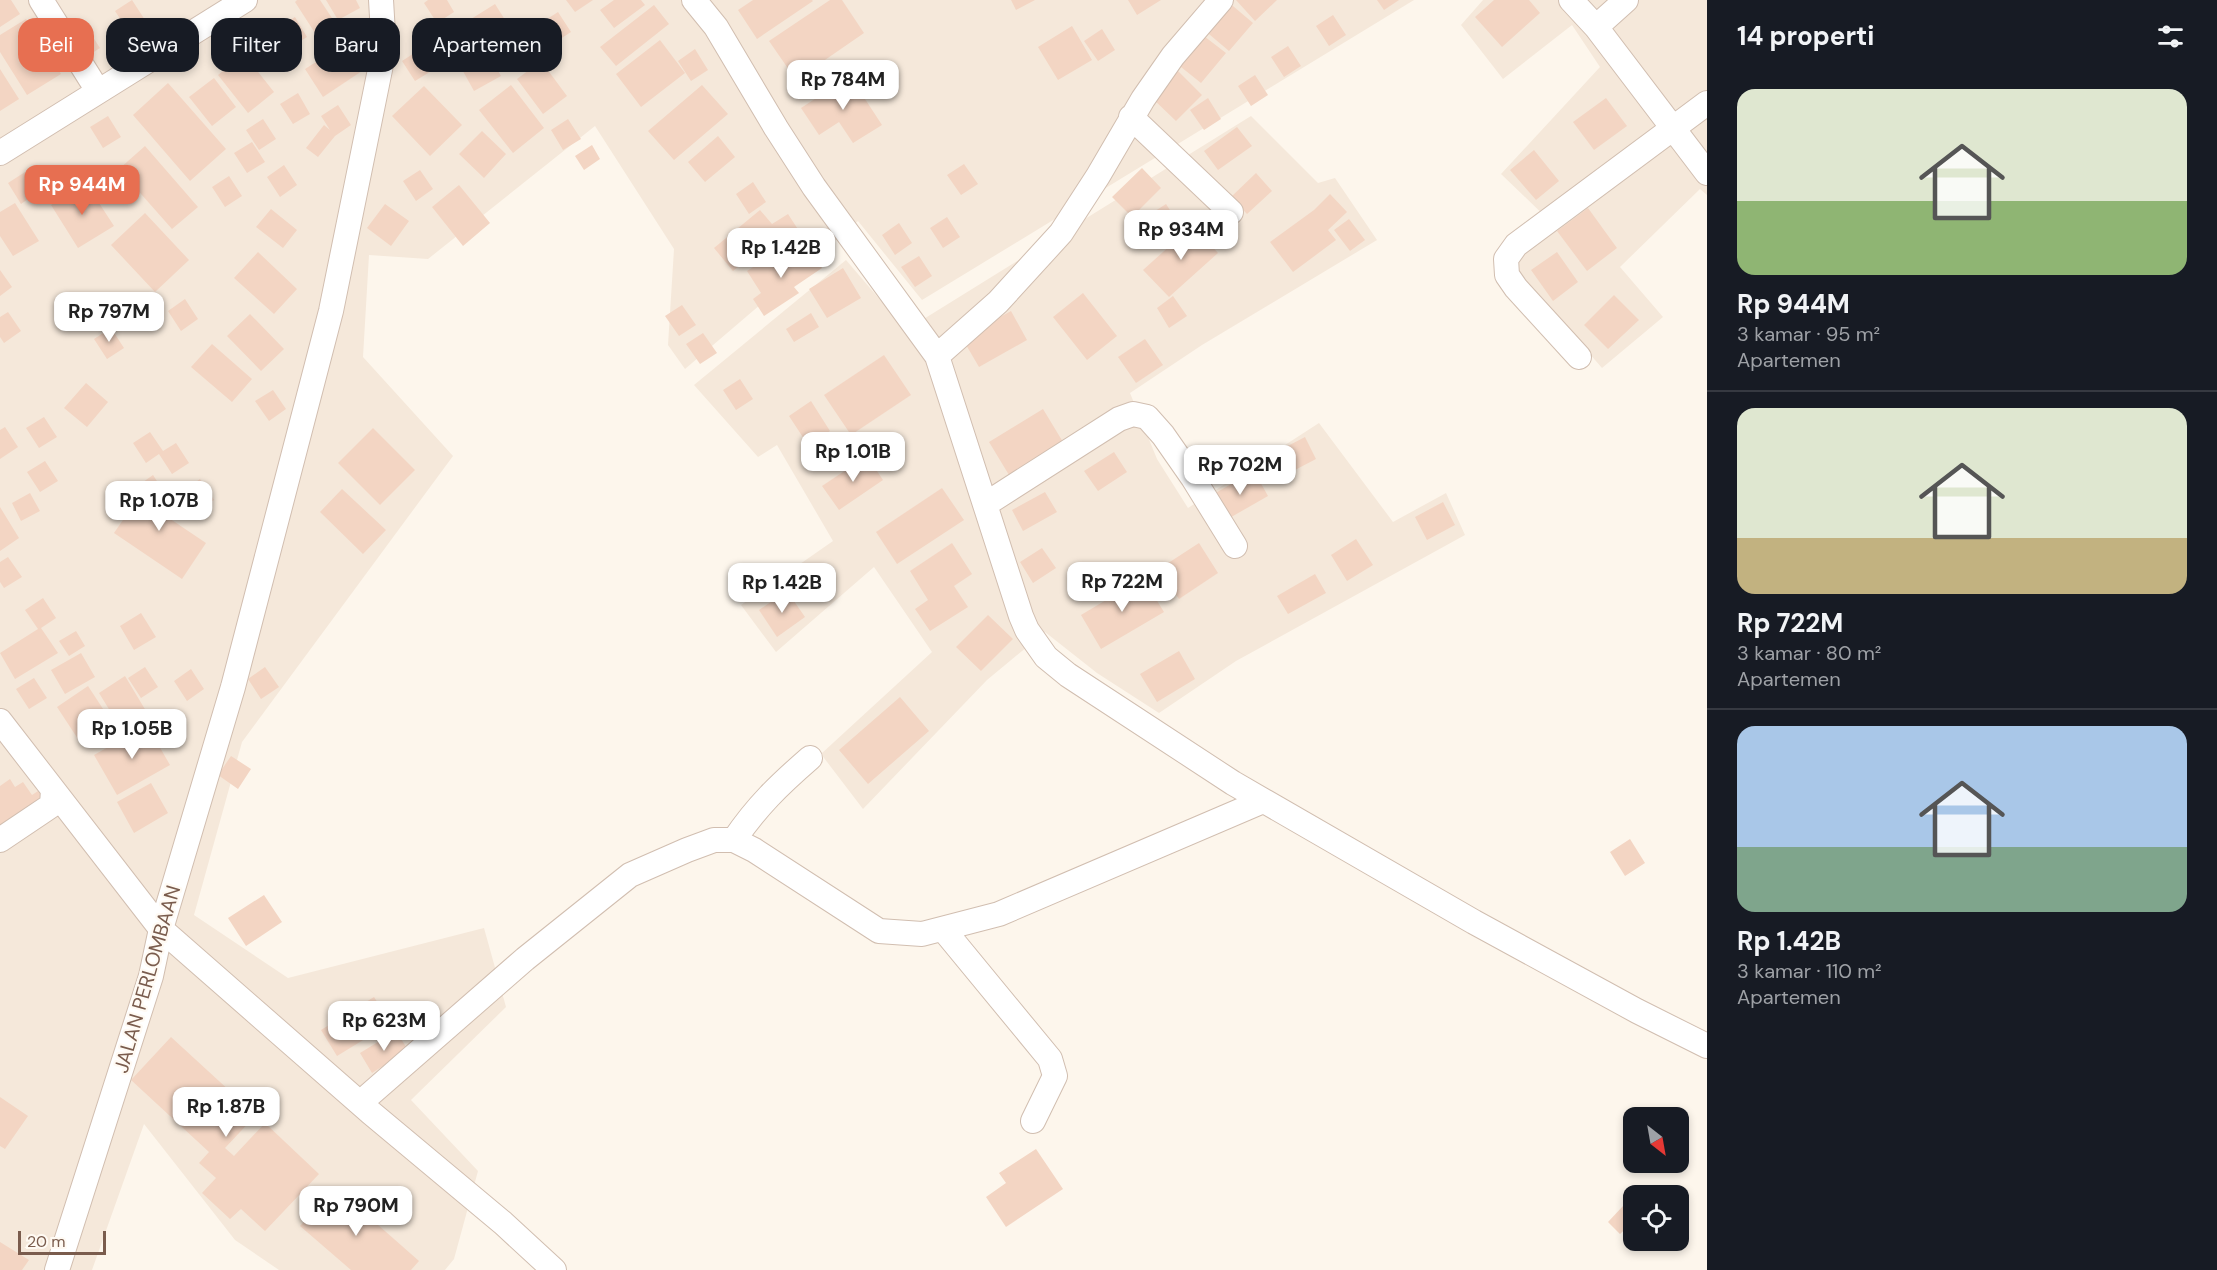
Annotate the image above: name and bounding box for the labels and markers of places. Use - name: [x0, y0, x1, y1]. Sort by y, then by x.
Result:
- pin: Rp 784M: [788, 60, 898, 111]
- pin: Rp 944M: [27, 165, 137, 216]
- pin: Rp 934M: [1126, 210, 1236, 261]
- pin: Rp 1.42B: [719, 228, 843, 279]
- pin: Rp 797M: [54, 292, 164, 343]
- pin: Rp 1.01B: [791, 432, 915, 483]
- pin: Rp 702M: [1185, 445, 1295, 496]
- pin: Rp 1.07B: [97, 481, 221, 532]
- pin: Rp 722M: [1067, 562, 1177, 613]
- pin: Rp 1.42B: [720, 563, 844, 614]
- pin: Rp 1.05B: [70, 709, 194, 760]
- pin: Rp 623M: [329, 1001, 439, 1052]
- pin: Rp 1.87B: [164, 1087, 288, 1138]
- pin: Rp 790M: [301, 1186, 411, 1237]

